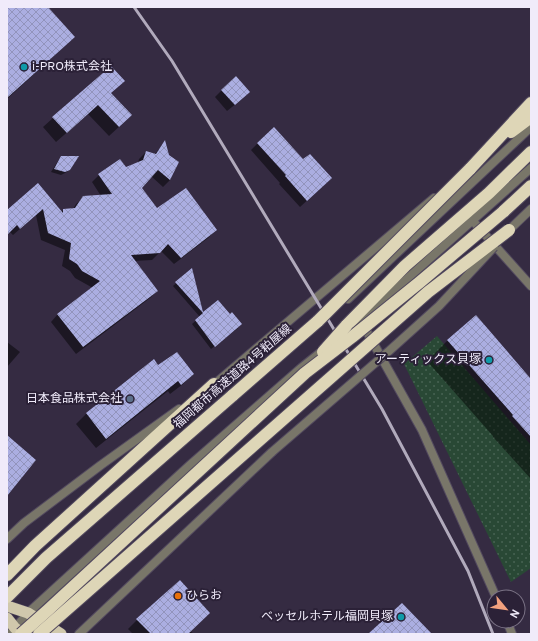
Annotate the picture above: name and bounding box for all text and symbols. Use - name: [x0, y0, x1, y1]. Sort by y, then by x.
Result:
- place label: i-PRO株式会社: [32, 59, 112, 75]
- marker: i-PRO株式会社: [19, 62, 29, 72]
- street label: 福岡都市高速道路4号粕屋線: [171, 321, 295, 433]
- place label: アーティックス貝塚: [375, 352, 481, 368]
- marker: アーティックス貝塚: [484, 355, 494, 365]
- place label: 日本食品株式会社: [26, 391, 122, 407]
- marker: 日本食品株式会社: [125, 394, 135, 404]
- place label: ひらお: [186, 588, 222, 604]
- north arrow: [486, 589, 526, 629]
- marker: ひらお: [173, 591, 183, 601]
- text: N: [506, 607, 522, 620]
- place label: ベッセルホテル福岡貝塚: [261, 609, 393, 625]
- marker: ベッセルホテル福岡貝塚: [396, 612, 406, 622]

